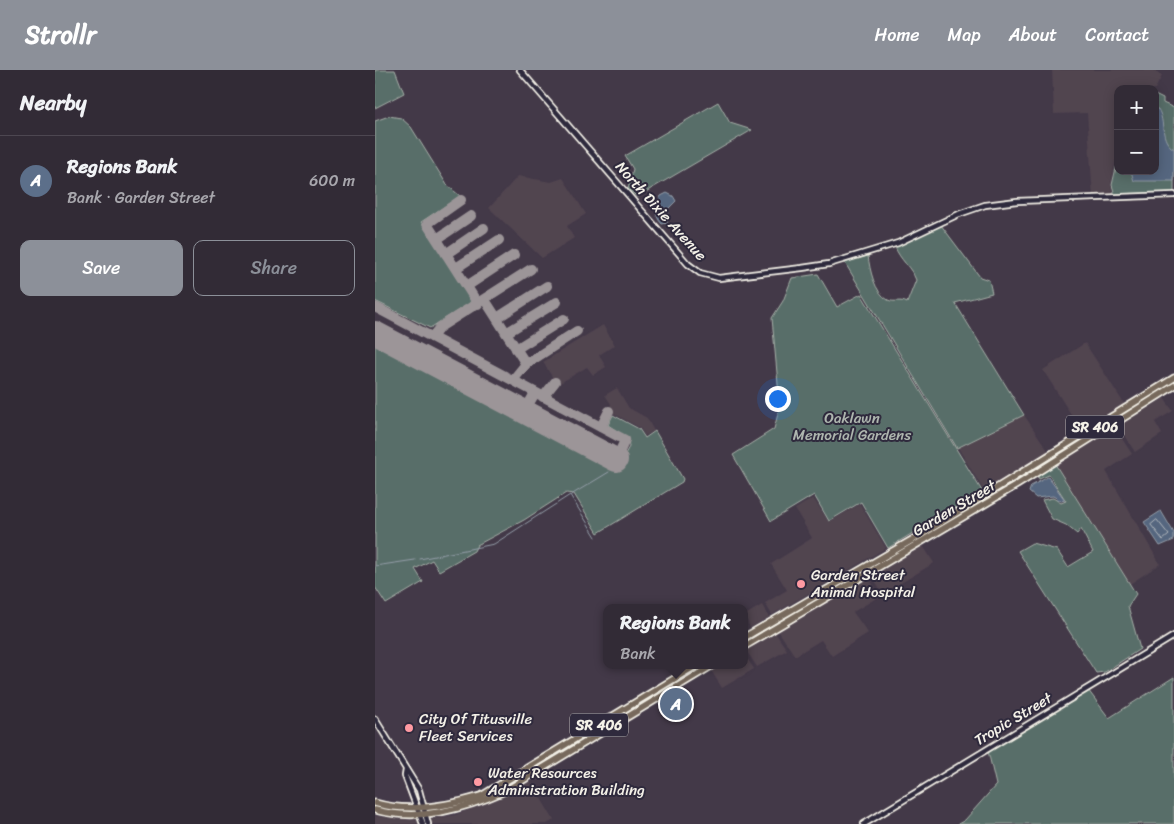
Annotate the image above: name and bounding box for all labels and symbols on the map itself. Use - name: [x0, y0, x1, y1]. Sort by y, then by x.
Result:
- street label: North Dixie Avenue: [609, 155, 713, 267]
- your location: [765, 386, 791, 412]
- park label: Oaklawn Memorial Gardens: [793, 405, 911, 448]
- road number: SR 406: [1066, 416, 1124, 438]
- street label: Garden Street: [907, 472, 1002, 543]
- place label: Garden Street Animal Hospital: [810, 562, 916, 605]
- marker: Garden Street Animal Hospital: [795, 578, 807, 590]
- pin: A: [660, 685, 692, 723]
- street label: Tropic Street: [969, 685, 1058, 753]
- place label: City Of Titusville Fleet Services: [419, 706, 533, 749]
- road number: SR 406: [570, 714, 628, 736]
- marker: City Of Titusville Fleet Services: [403, 722, 415, 734]
- place label: Water Resources Administration Building: [487, 760, 645, 803]
- marker: Water Resources Administration Building: [472, 776, 484, 788]

